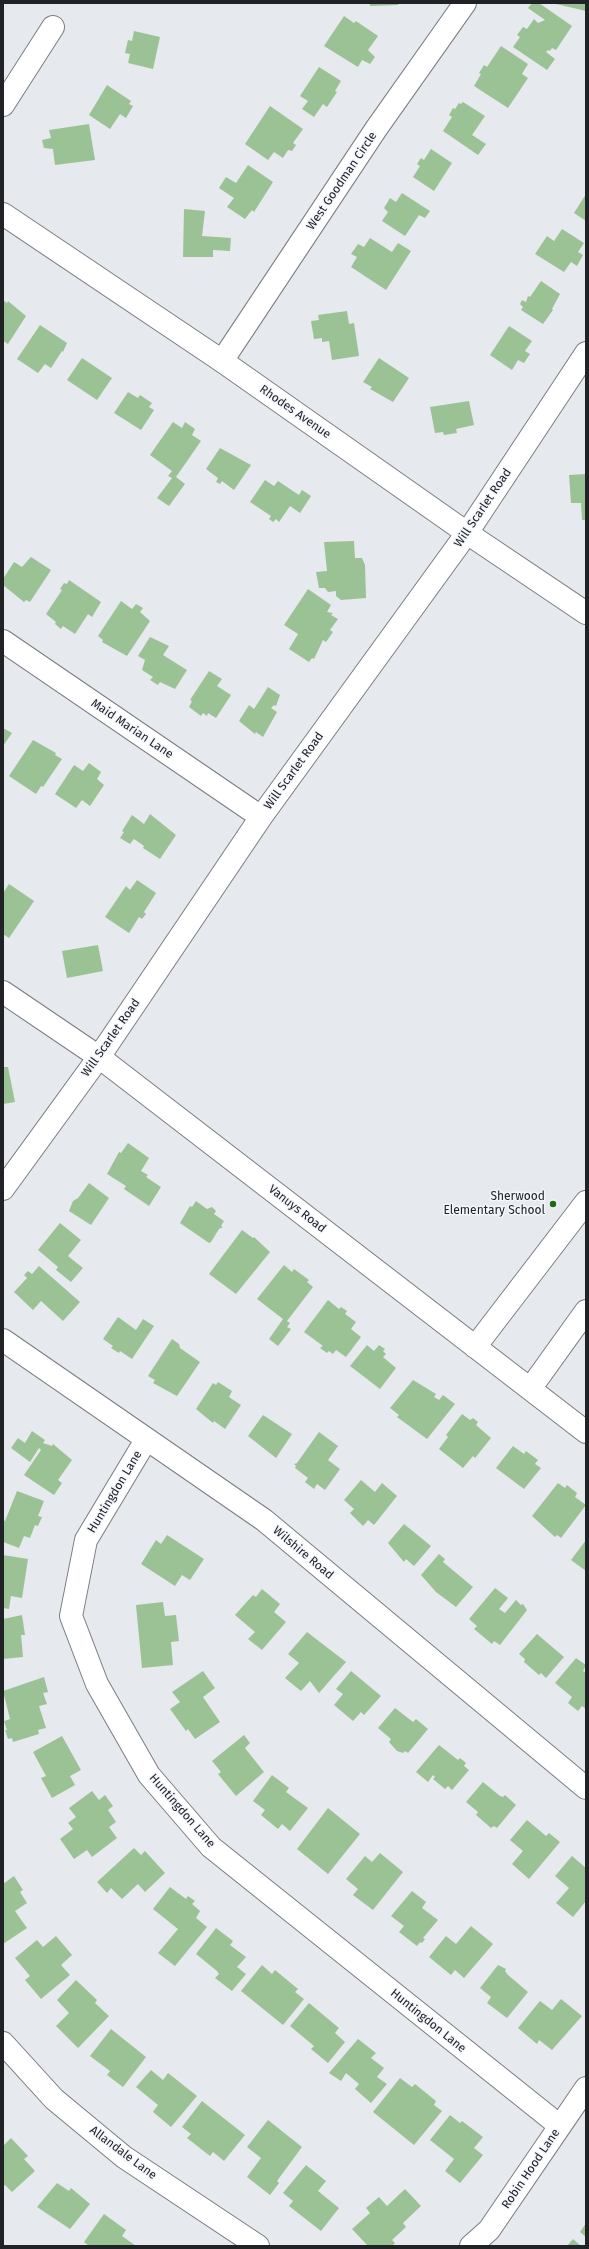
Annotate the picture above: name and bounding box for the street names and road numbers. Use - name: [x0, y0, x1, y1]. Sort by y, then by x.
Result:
- street label: West Goodman Circle: [304, 129, 380, 233]
- street label: Rhodes Avenue: [257, 382, 333, 442]
- street label: Will Scarlet Road: [451, 466, 515, 550]
- street label: Maid Marian Lane: [88, 696, 176, 762]
- street label: Will Scarlet Road: [261, 730, 327, 812]
- street label: Will Scarlet Road: [79, 996, 143, 1080]
- street label: Vanuys Road: [265, 1182, 329, 1236]
- street label: Huntingdon Lane: [85, 1448, 145, 1536]
- street label: Wilshire Road: [270, 1524, 336, 1582]
- street label: Huntingdon Lane: [146, 1771, 218, 1851]
- street label: Huntingdon Lane: [387, 1986, 469, 2056]
- street label: Allandale Lane: [87, 2123, 159, 2183]
- street label: Robin Hood Lane: [499, 2126, 563, 2212]

